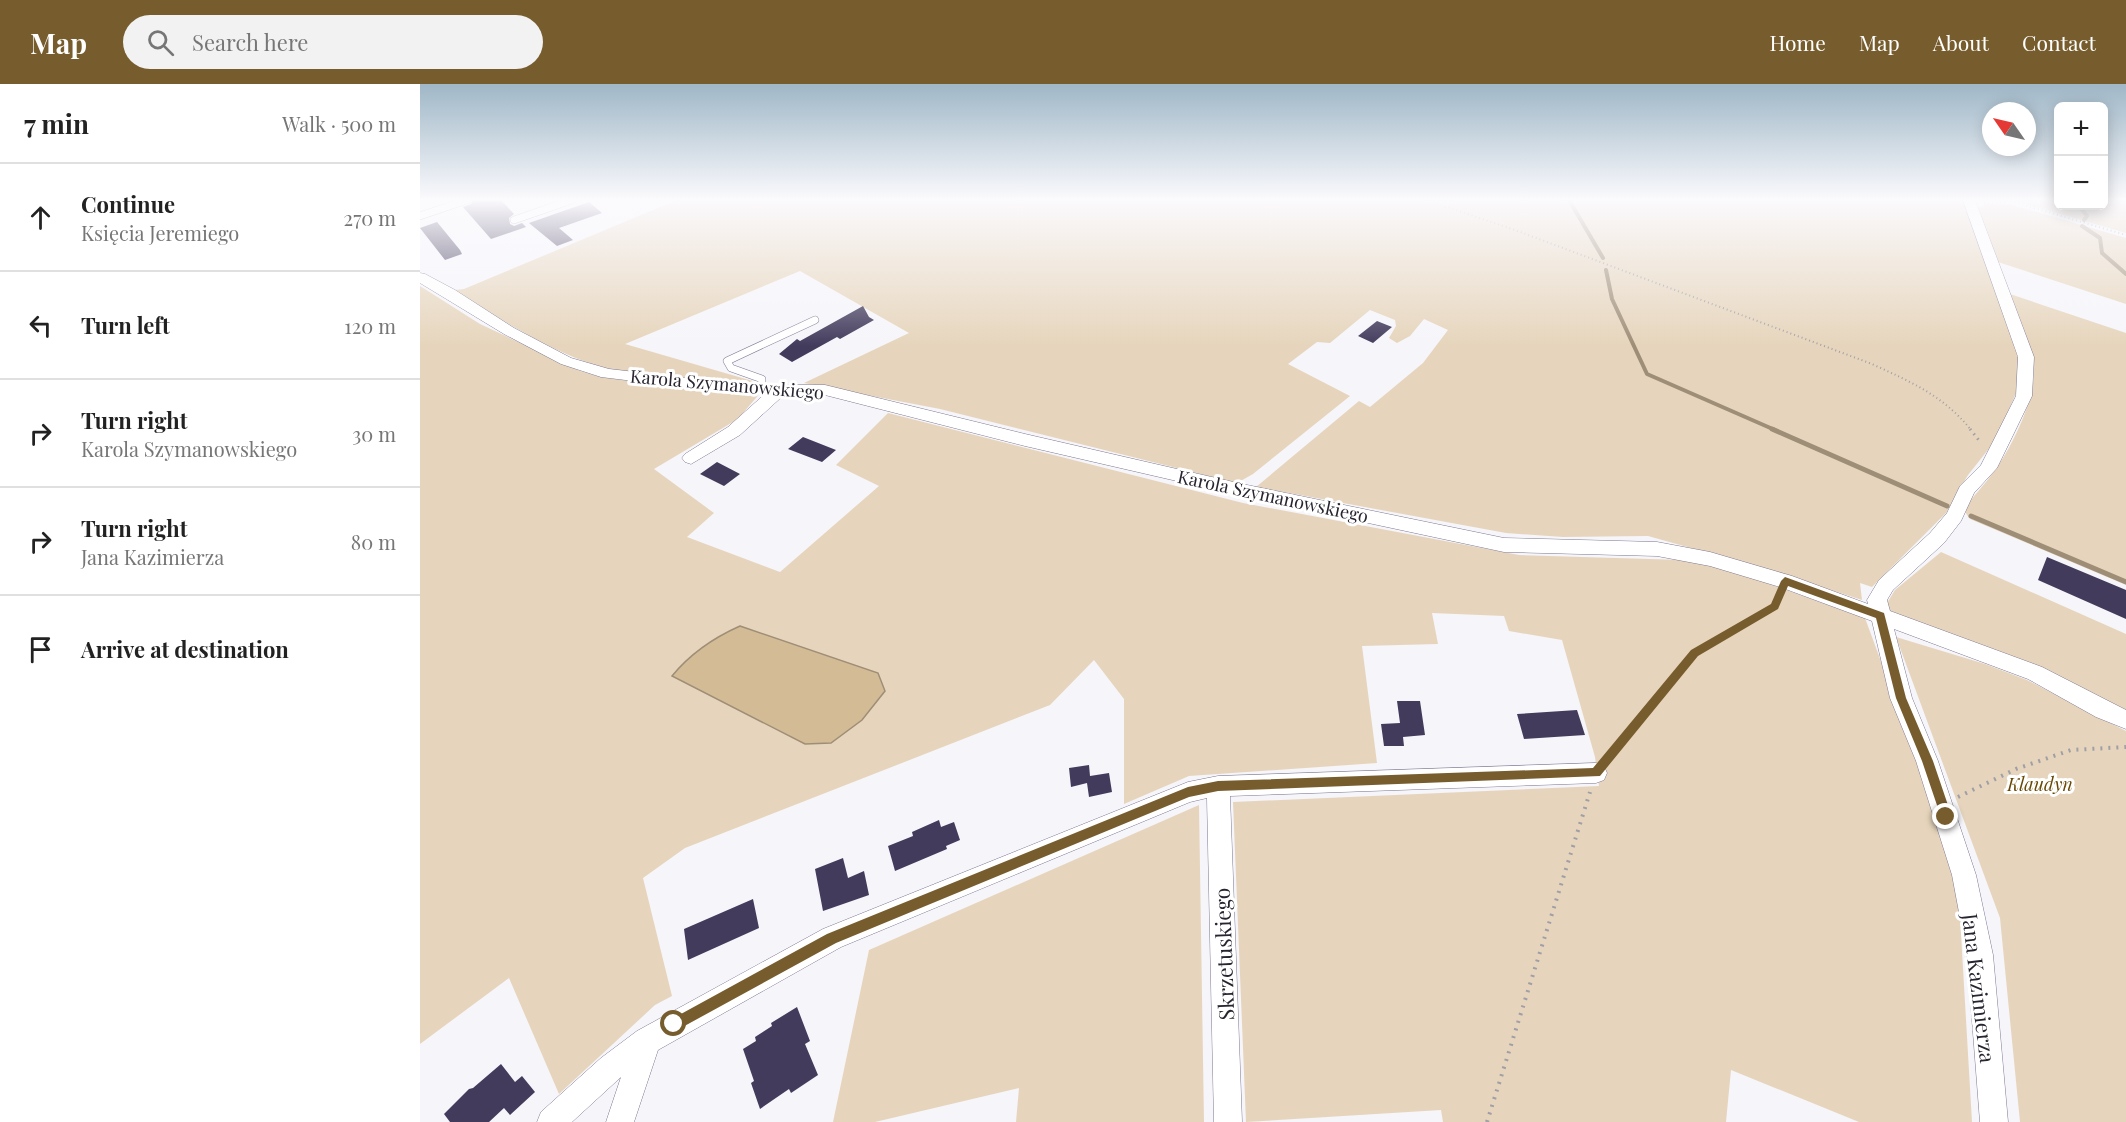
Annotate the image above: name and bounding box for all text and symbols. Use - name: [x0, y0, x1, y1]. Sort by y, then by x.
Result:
- search box: [123, 15, 543, 69]
- text: Map: [30, 24, 87, 61]
- icon: search: [144, 26, 177, 59]
- text: Search here: [192, 27, 308, 57]
- text: Home: [1770, 28, 1826, 56]
- text: Map: [1859, 28, 1900, 56]
- text: About: [1933, 28, 1989, 56]
- text: Contact: [2022, 28, 2096, 56]
- north arrow: [1982, 102, 2036, 156]
- map controls: [2054, 102, 2108, 210]
- button: +: [2054, 102, 2108, 156]
- text: 7 min: [24, 106, 89, 141]
- text: Walk · 500 m: [282, 110, 396, 137]
- button: −: [2054, 156, 2108, 210]
- text: Continue: [81, 189, 175, 219]
- icon: ahead: [24, 201, 57, 234]
- text: 270 m: [344, 204, 396, 231]
- text: Księcia Jeremiego: [81, 219, 239, 246]
- icon: left: [24, 309, 57, 342]
- text: Turn left: [81, 310, 170, 340]
- text: 120 m: [344, 312, 396, 339]
- street label: Karola Szymanowskiego: [629, 364, 825, 404]
- text: Turn right: [81, 405, 187, 435]
- icon: right: [24, 417, 57, 450]
- text: 30 m: [352, 420, 396, 447]
- text: Karola Szymanowskiego: [81, 435, 297, 462]
- street label: Karola Szymanowskiego: [1175, 464, 1371, 528]
- text: Turn right: [81, 513, 187, 543]
- icon: right: [24, 525, 57, 558]
- text: 80 m: [351, 528, 396, 555]
- text: Jana Kazimierza: [81, 543, 224, 570]
- icon: arrive: [24, 633, 57, 666]
- text: Arrive at destination: [81, 634, 289, 664]
- park label: Klaudyn: [2006, 772, 2073, 796]
- route end: [1932, 803, 1958, 829]
- street label: Skrzetuskiego: [1207, 887, 1239, 1021]
- street label: Jana Kazimierza: [1957, 911, 2003, 1065]
- route start: [660, 1010, 686, 1036]

